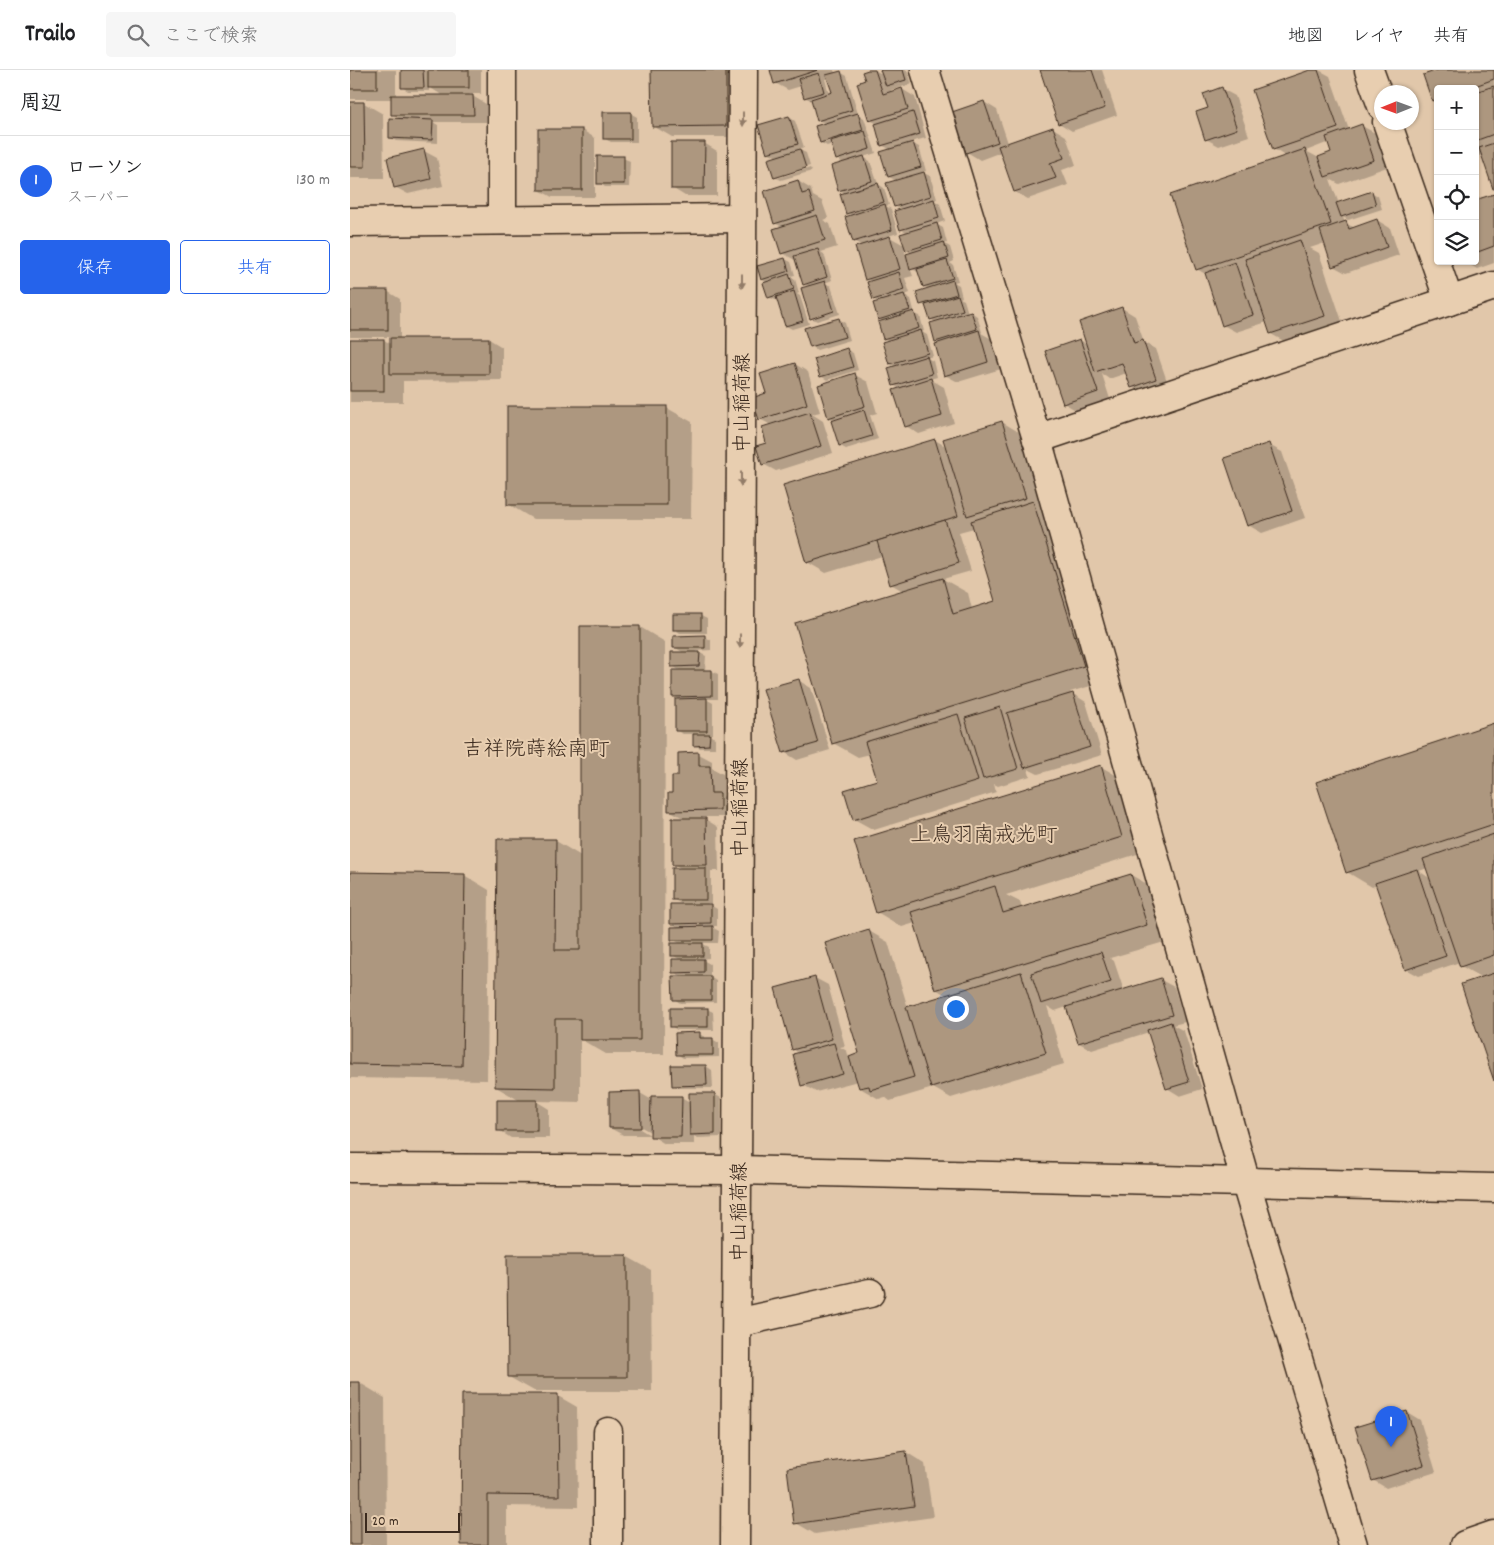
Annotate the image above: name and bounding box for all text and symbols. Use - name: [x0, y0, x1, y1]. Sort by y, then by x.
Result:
- search box: [106, 12, 456, 57]
- text: Trailo: [25, 18, 76, 52]
- icon: search: [124, 21, 152, 49]
- text: ここで検索: [164, 24, 259, 51]
- text: 地図: [1288, 25, 1324, 50]
- text: レイヤ: [1352, 25, 1405, 50]
- text: 共有: [1433, 25, 1469, 50]
- north arrow: [1374, 85, 1419, 130]
- map controls: [1434, 85, 1479, 265]
- button: +: [1434, 85, 1479, 130]
- text: 周辺: [20, 90, 62, 120]
- one-way arrow: [739, 111, 747, 127]
- button: −: [1434, 130, 1479, 175]
- text: ローソン: [67, 156, 143, 183]
- text: 1: [34, 169, 38, 192]
- text: 130 m: [296, 169, 330, 192]
- button: locate: [1434, 175, 1479, 220]
- text: スーパー: [67, 187, 130, 210]
- button: layers: [1434, 220, 1479, 265]
- button: 保存: [20, 240, 170, 294]
- button: 共有: [180, 240, 330, 294]
- one-way arrow: [738, 273, 746, 289]
- street label: 中山稲荷線: [730, 353, 758, 453]
- one-way arrow: [737, 471, 745, 487]
- one-way arrow: [736, 633, 744, 649]
- district label: 吉祥院蒔絵南町: [463, 736, 610, 766]
- street label: 中山稲荷線: [728, 758, 756, 858]
- district label: 上鳥羽南戒光町: [911, 822, 1058, 852]
- your location: [943, 996, 969, 1022]
- street label: 中山稲荷線: [727, 1162, 755, 1262]
- pin: 1: [1375, 1406, 1407, 1447]
- scale bar: [365, 1510, 460, 1533]
- text: 20 m: [372, 1512, 399, 1532]

